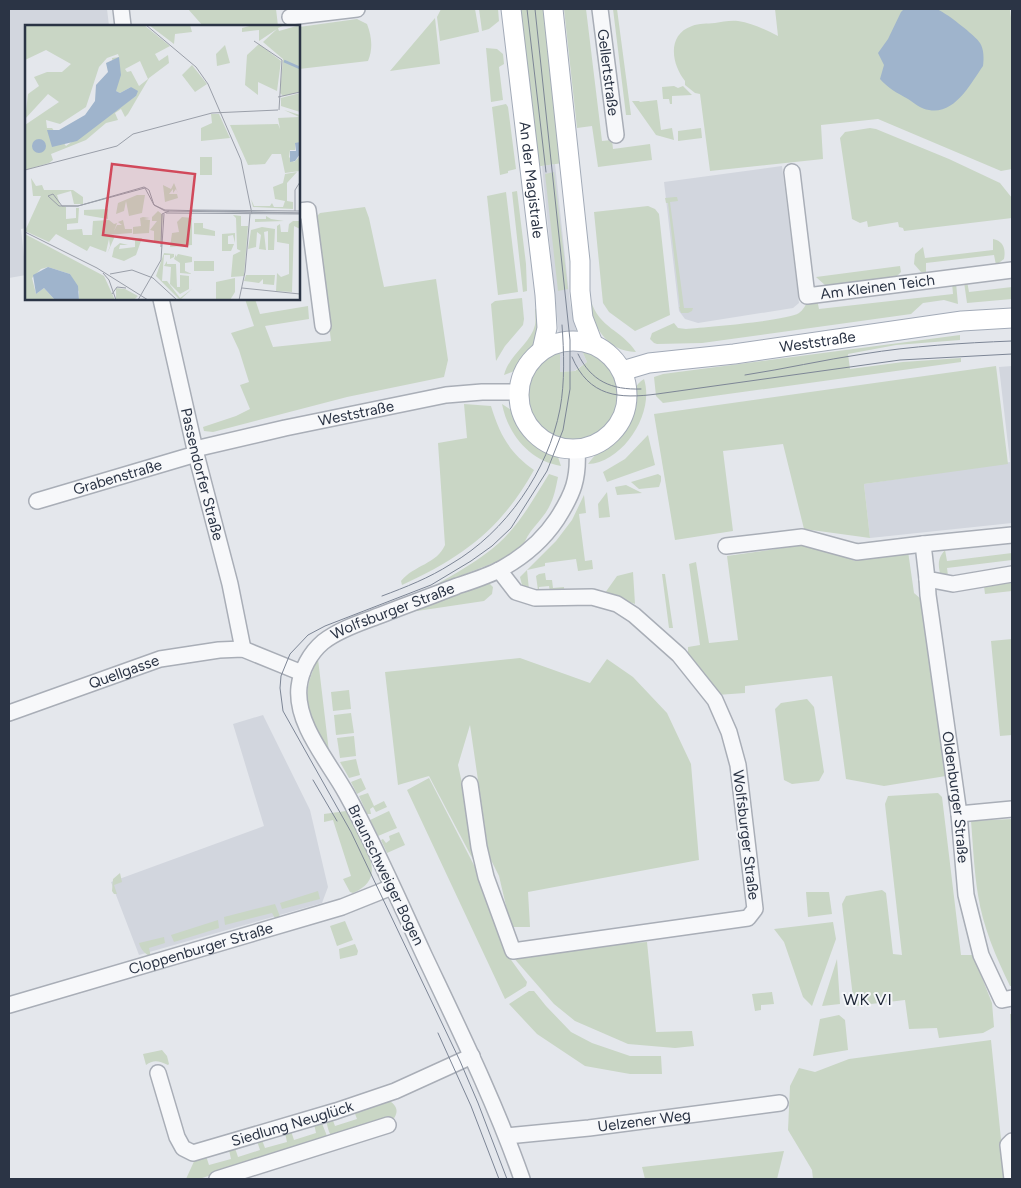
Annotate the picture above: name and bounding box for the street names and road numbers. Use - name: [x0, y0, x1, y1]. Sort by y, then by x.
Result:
- street label: Gellertstraße: [594, 28, 622, 117]
- street label: An der Magistrale: [515, 120, 547, 239]
- street label: Am Kleinen Teich: [819, 271, 936, 303]
- street label: Weststraße: [778, 328, 857, 356]
- street label: Weststraße: [317, 397, 396, 430]
- street label: Passendorfer Straße: [177, 406, 227, 543]
- street label: Grabenstraße: [71, 456, 164, 499]
- street label: Wolfsburger Straße: [328, 579, 457, 644]
- street label: Quellgasse: [86, 651, 162, 693]
- street label: Oldenburger Straße: [938, 730, 972, 864]
- street label: Wolfsburger Straße: [729, 769, 763, 901]
- street label: Braunschweiger Bogen: [344, 802, 428, 948]
- street label: Cloppenburger Straße: [127, 919, 275, 978]
- street label: Siedlung Neuglück: [229, 1097, 356, 1150]
- street label: Uelzener Weg: [596, 1106, 692, 1136]

